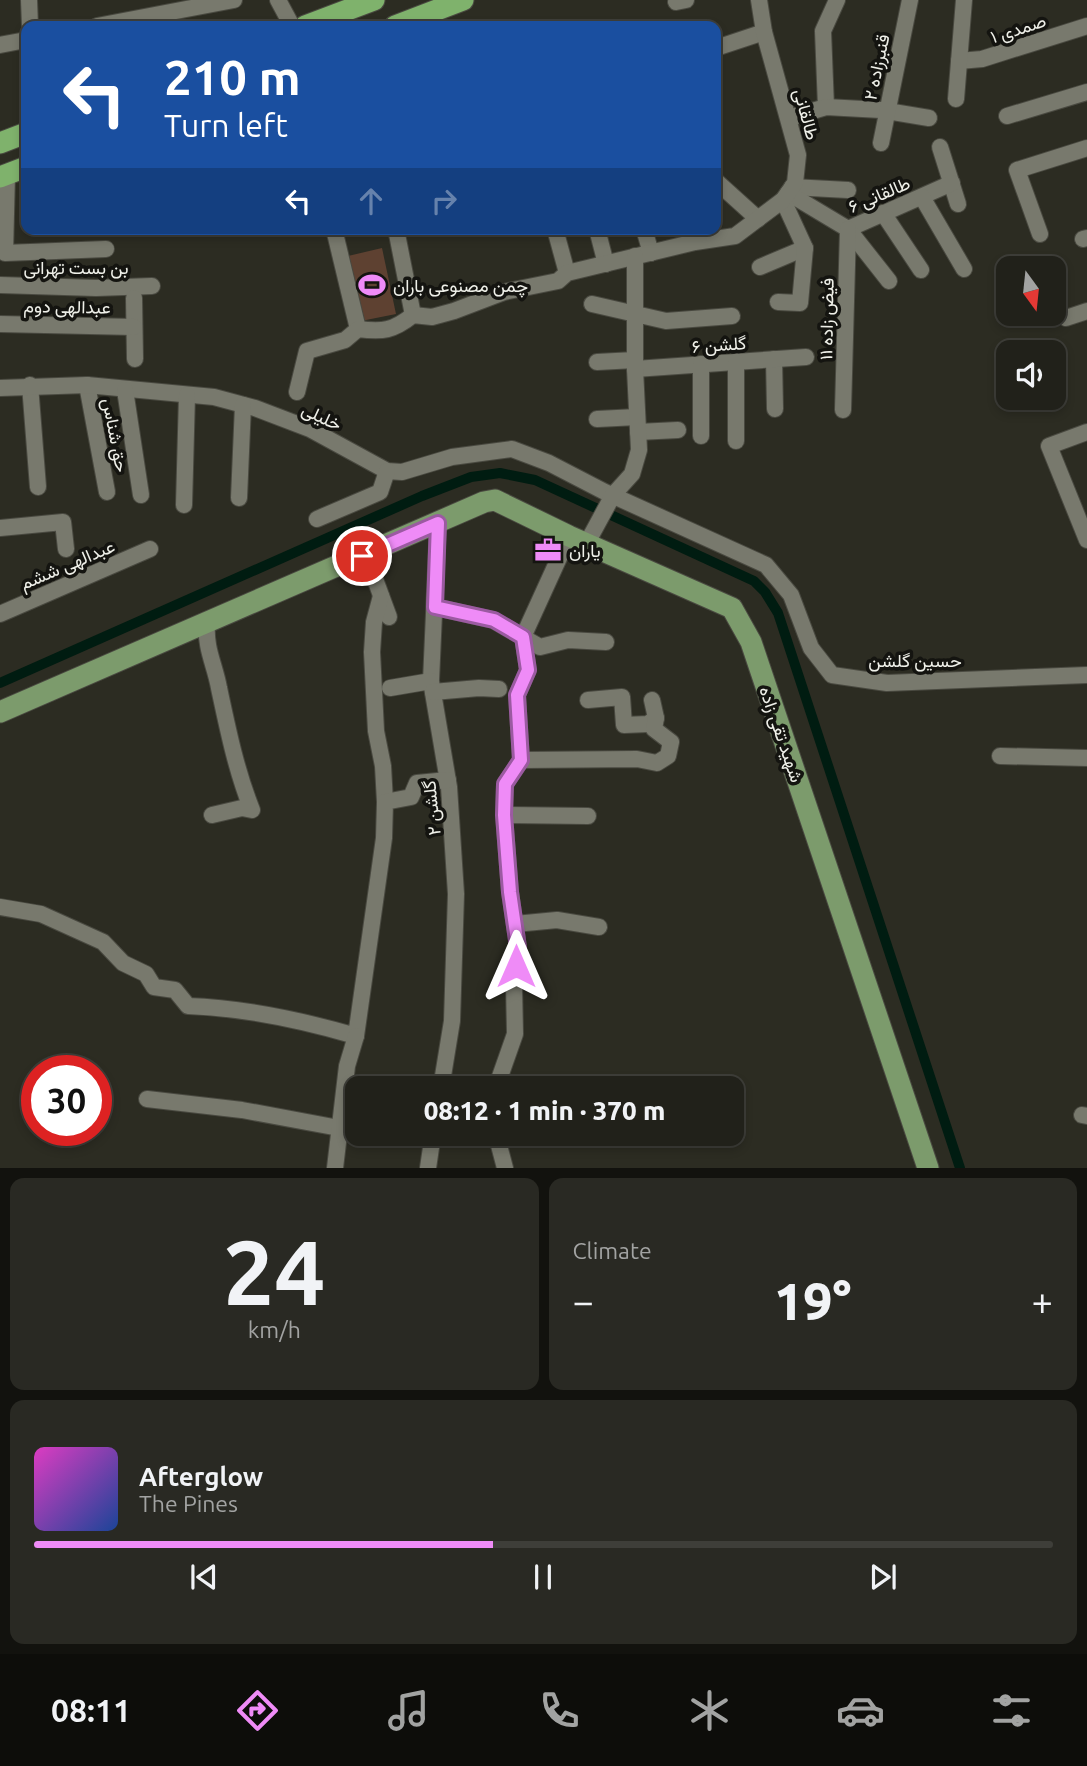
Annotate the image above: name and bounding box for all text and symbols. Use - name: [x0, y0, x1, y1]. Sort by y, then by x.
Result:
- street label: صمدی ۱: [988, 10, 1049, 48]
- street label: قنبرزاده ۲: [859, 32, 895, 102]
- icon: left: [49, 49, 140, 140]
- text: 210 m: [164, 49, 301, 104]
- street label: طالقانی: [789, 86, 823, 142]
- text: Turn left: [164, 107, 288, 143]
- street label: طالقانی ۶: [845, 172, 914, 218]
- icon: left: [279, 182, 317, 220]
- icon: ahead: [352, 182, 390, 220]
- icon: right: [425, 182, 463, 220]
- north arrow: [996, 256, 1066, 326]
- map controls: [996, 256, 1066, 410]
- street label: بن بست تهرانی: [24, 257, 128, 279]
- sports icon: چمن مصنوعی باران: [357, 270, 387, 300]
- place label: چمن مصنوعی باران: [393, 275, 528, 298]
- street label: فیض زاده ۱۱: [815, 278, 839, 360]
- street label: عبدالهی دوم: [23, 295, 111, 320]
- street label: گلشن ۶: [691, 332, 747, 358]
- button: sound: [996, 340, 1066, 410]
- street label: حق شناس: [97, 396, 133, 474]
- street label: خلیلی: [298, 398, 345, 436]
- pin: [332, 526, 392, 586]
- street label: عبدالهی ششم: [17, 535, 118, 596]
- office icon: یاران: [533, 535, 563, 565]
- icon: arrive: [343, 537, 381, 575]
- place label: یاران: [569, 540, 601, 562]
- street label: حسین گلشن: [868, 650, 962, 672]
- street label: شهید تقی زاده: [754, 683, 808, 785]
- street label: گلشن ۲: [418, 779, 446, 837]
- position arrow: [479, 929, 553, 1003]
- speed limit sign: 30: [21, 1055, 112, 1146]
- text: 08:12 · 1 min · 370 m: [424, 1096, 665, 1125]
- text: 24: [223, 1220, 326, 1322]
- text: Climate: [573, 1238, 652, 1263]
- text: 19°: [774, 1272, 852, 1330]
- text: −: [573, 1280, 594, 1322]
- text: +: [1032, 1280, 1053, 1322]
- text: km/h: [248, 1317, 301, 1342]
- text: Afterglow: [139, 1462, 263, 1491]
- text: The Pines: [139, 1491, 238, 1516]
- icon: previous: [185, 1558, 223, 1596]
- icon: pause: [524, 1558, 562, 1596]
- icon: next: [864, 1558, 902, 1596]
- icon: directions: [233, 1686, 282, 1735]
- icon: music: [384, 1686, 433, 1735]
- icon: phone: [535, 1686, 584, 1735]
- icon: climate: [685, 1686, 734, 1735]
- icon: car: [836, 1686, 885, 1735]
- icon: filters: [987, 1686, 1036, 1735]
- text: 08:11: [51, 1692, 131, 1728]

